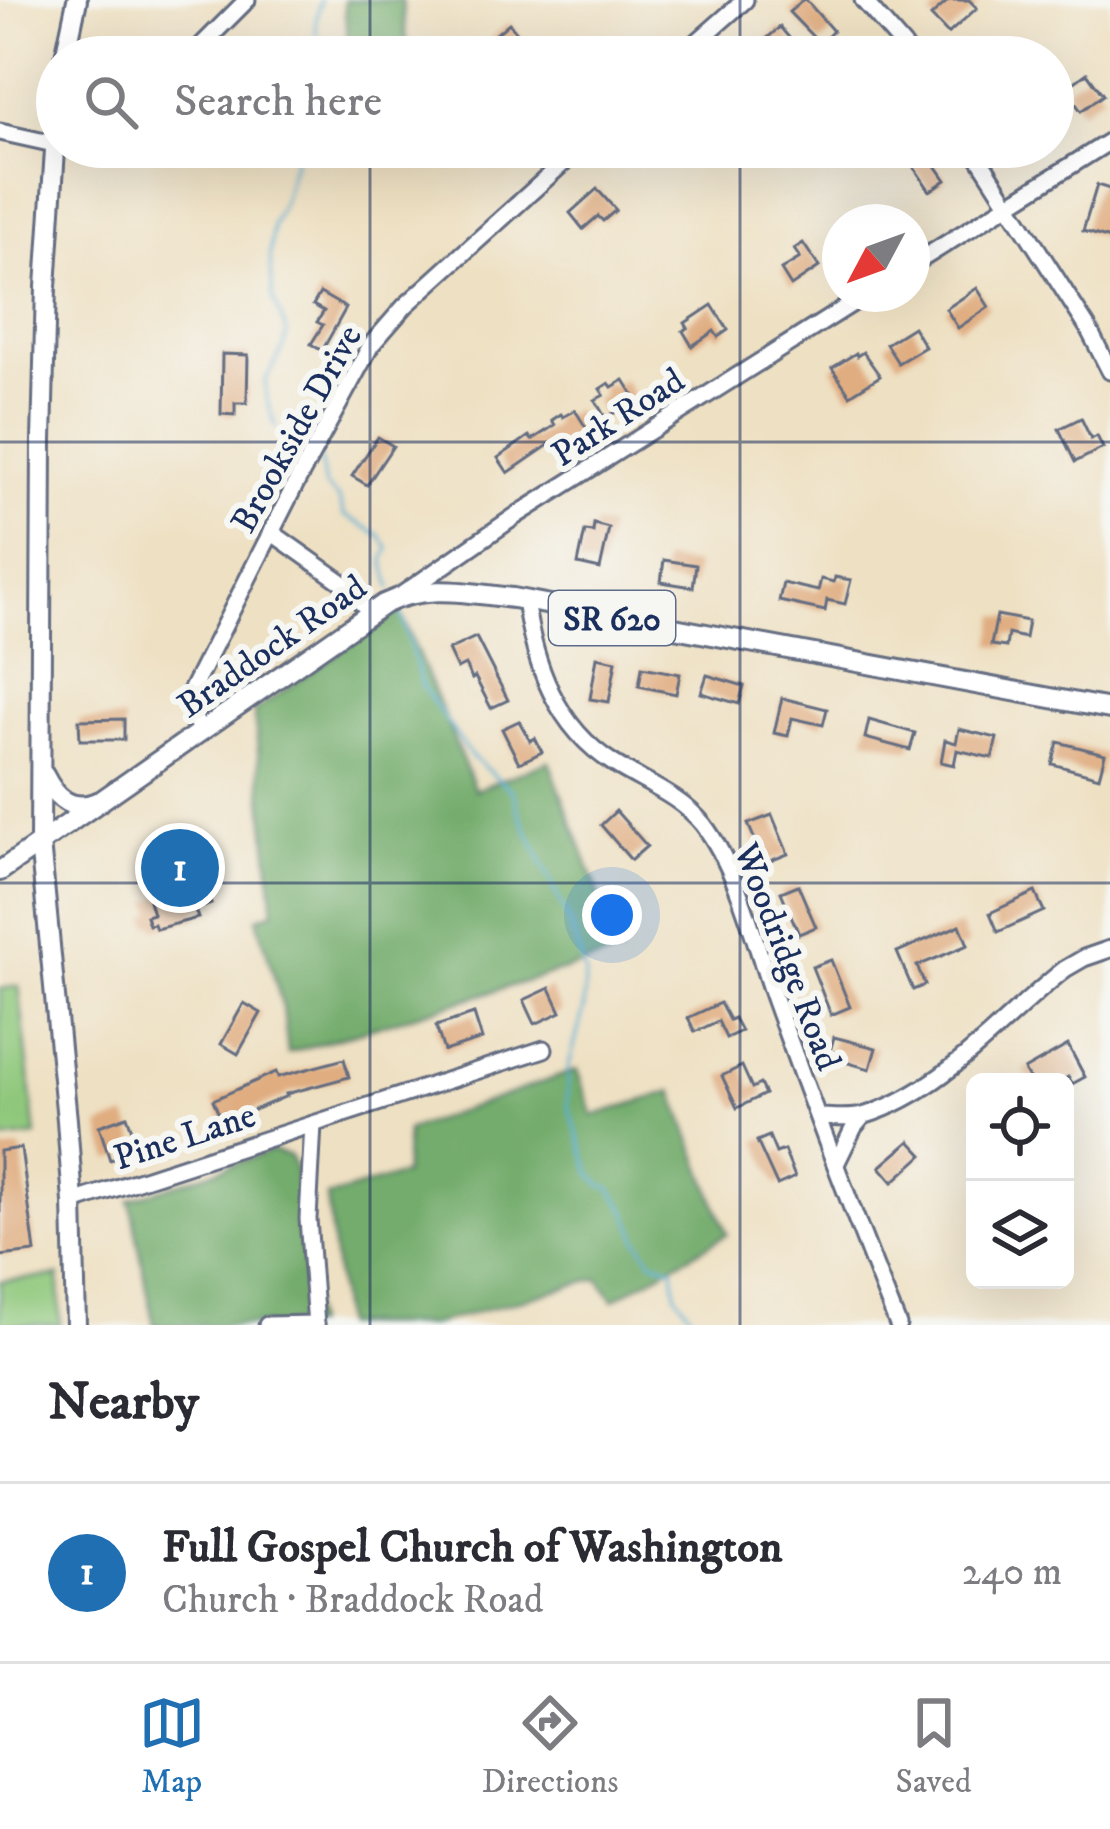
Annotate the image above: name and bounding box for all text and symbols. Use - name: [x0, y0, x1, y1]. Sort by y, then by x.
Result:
- search box: [36, 36, 1074, 168]
- icon: search: [78, 69, 144, 135]
- text: Search here: [174, 74, 382, 130]
- north arrow: [822, 204, 930, 312]
- street label: Brookside Drive: [222, 317, 373, 541]
- street label: Park Road: [543, 358, 693, 478]
- street label: Braddock Road: [169, 565, 376, 729]
- road number: SR 620: [549, 591, 675, 645]
- pin: 1: [141, 823, 219, 913]
- street label: Woodridge Road: [722, 836, 851, 1077]
- your location: [582, 885, 642, 945]
- map controls: [966, 1073, 1074, 1289]
- button: locate: [966, 1073, 1074, 1181]
- street label: Pine Lane: [108, 1093, 261, 1181]
- button: layers: [966, 1181, 1074, 1289]
- text: Nearby: [48, 1371, 199, 1435]
- text: Full Gospel Church of Washington: [162, 1520, 783, 1576]
- text: 1: [80, 1548, 94, 1597]
- text: 240 m: [962, 1548, 1062, 1597]
- text: Church · Braddock Road: [162, 1576, 543, 1625]
- tab: Map: [139, 1690, 205, 1803]
- tab: Directions: [482, 1690, 618, 1803]
- tab: Saved: [896, 1690, 971, 1803]

